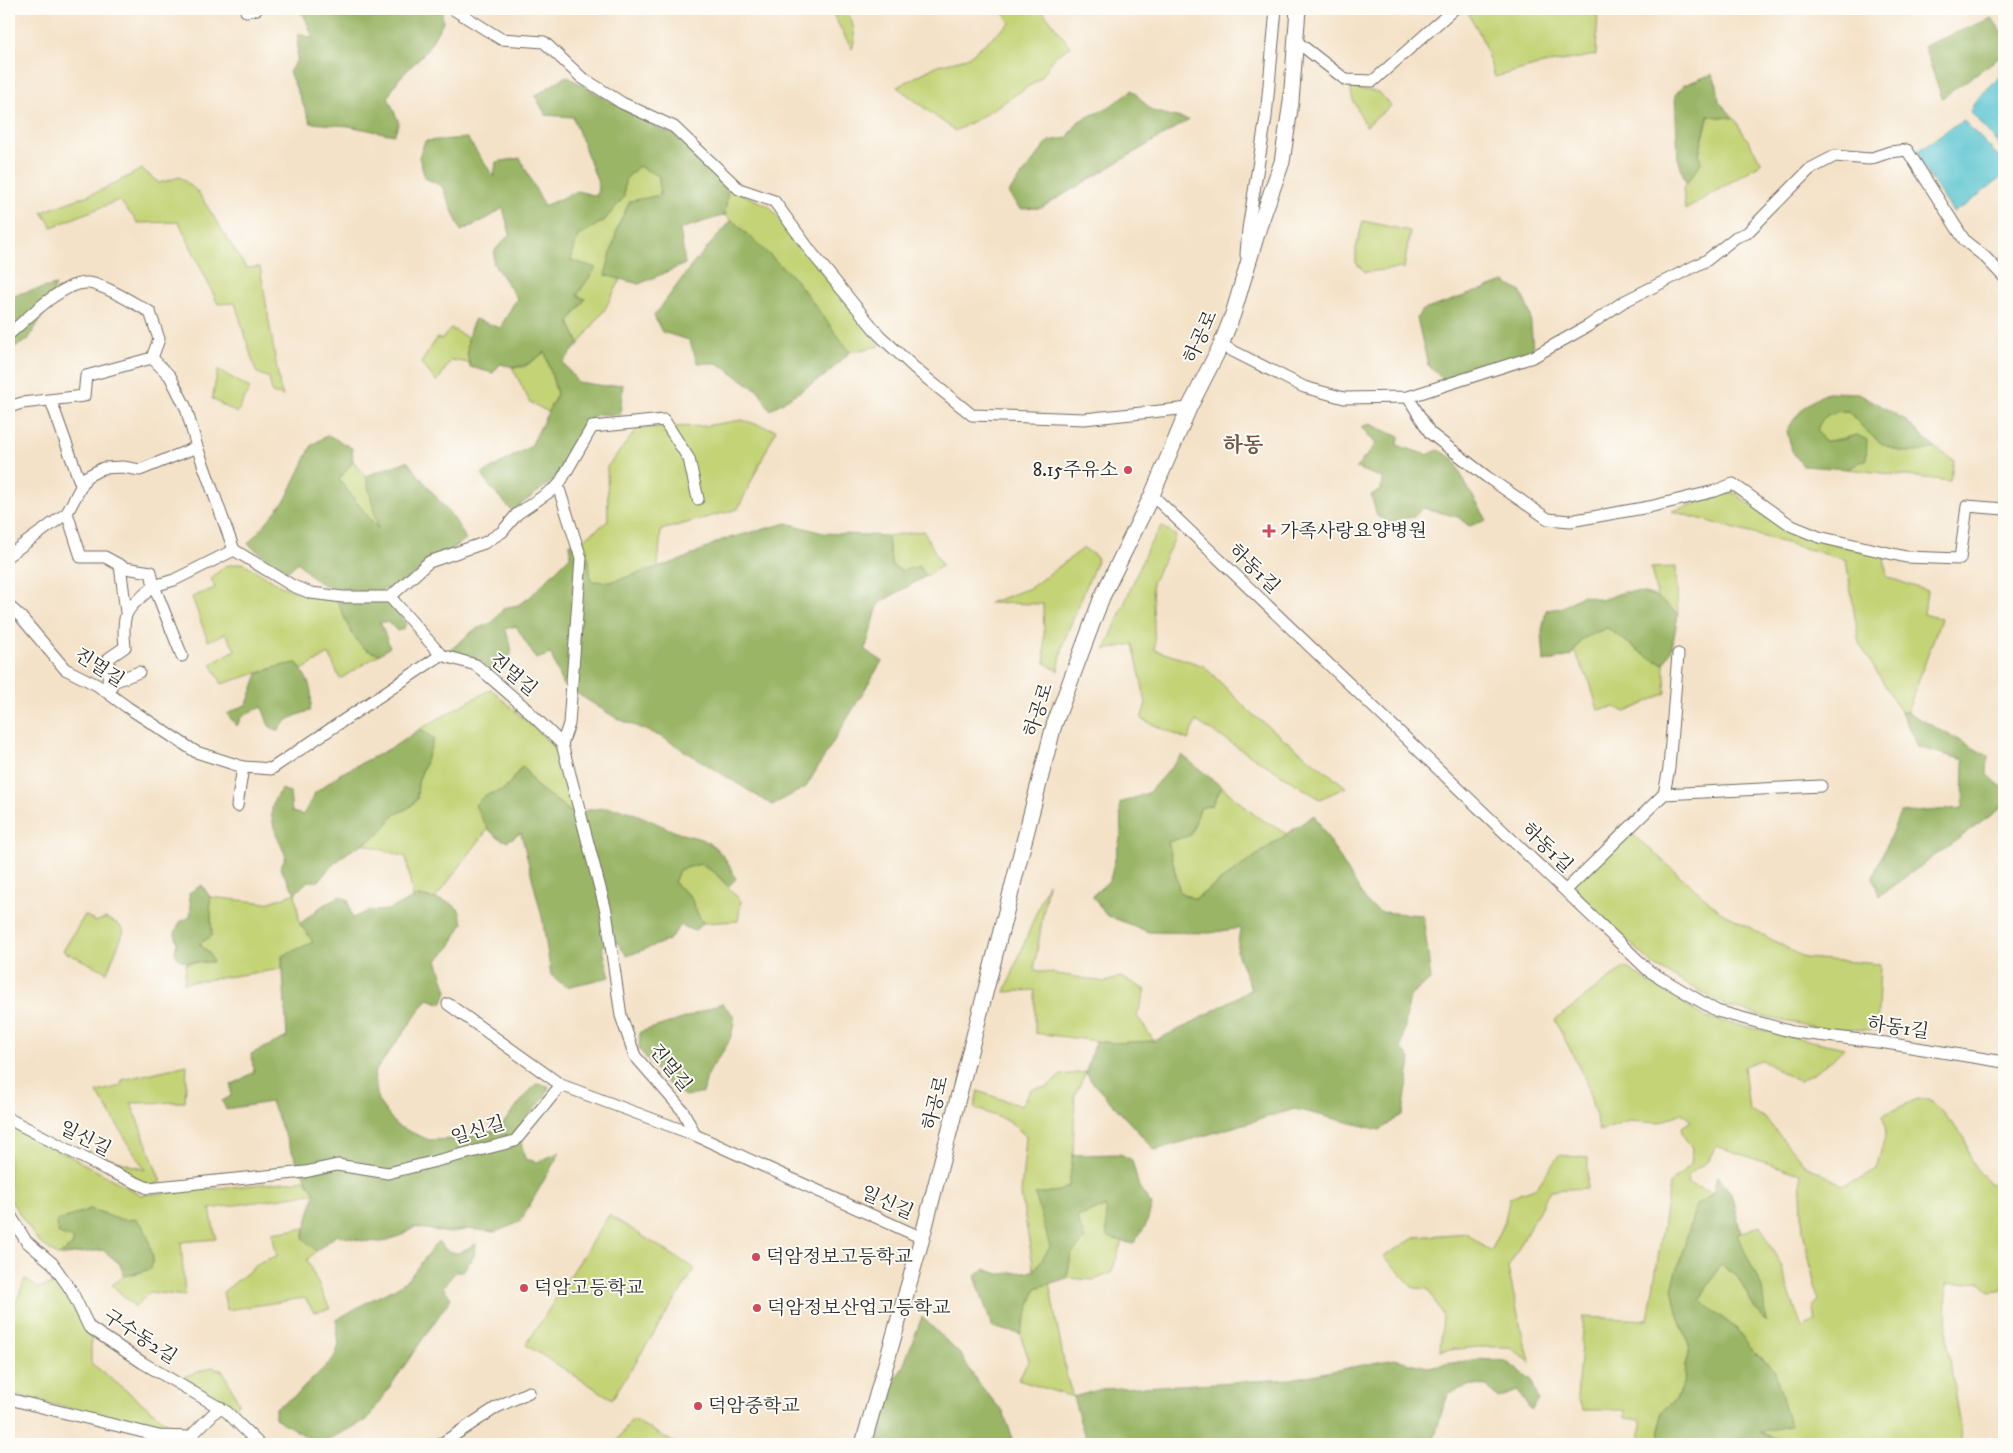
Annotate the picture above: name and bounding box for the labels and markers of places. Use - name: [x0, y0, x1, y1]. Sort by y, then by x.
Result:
- place label: 8.15주유소: [1033, 459, 1118, 482]
- marker: 8.15주유소: [1122, 464, 1134, 476]
- place label: 가족사랑요양병원: [1280, 520, 1427, 543]
- marker: 가족사랑요양병원: [1262, 524, 1276, 538]
- place label: 덕암정보고등학교: [766, 1246, 913, 1269]
- marker: 덕암정보고등학교: [750, 1251, 762, 1263]
- place label: 덕암고등학교: [534, 1277, 644, 1300]
- marker: 덕암고등학교: [518, 1282, 530, 1294]
- place label: 덕암정보산업고등학교: [767, 1297, 951, 1320]
- marker: 덕암정보산업고등학교: [751, 1302, 763, 1314]
- place label: 덕암중학교: [708, 1395, 800, 1418]
- marker: 덕암중학교: [692, 1400, 704, 1412]

